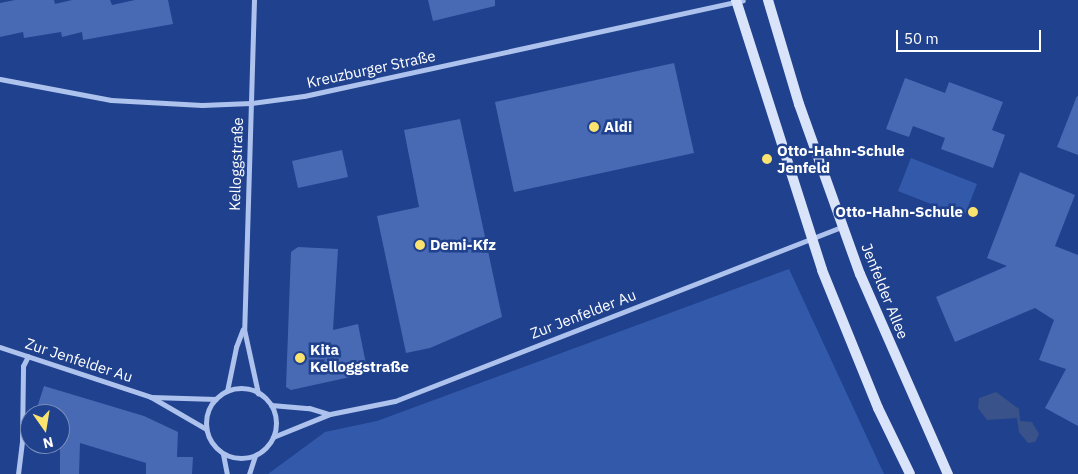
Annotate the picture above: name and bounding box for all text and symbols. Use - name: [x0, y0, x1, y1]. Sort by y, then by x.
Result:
- scale bar: [898, 20, 1043, 52]
- text: 50 m: [904, 29, 939, 48]
- street label: Kreuzburger Straße: [305, 47, 437, 91]
- street label: Kelloggstraße: [225, 117, 247, 211]
- place label: Aldi: [604, 118, 632, 136]
- marker: Aldi: [588, 121, 600, 133]
- place label: Otto-Hahn-Schule Jenfeld: [777, 141, 905, 176]
- marker: Otto-Hahn-Schule Jenfeld: [761, 153, 773, 165]
- place label: Otto-Hahn-Schule: [835, 203, 963, 221]
- marker: Otto-Hahn-Schule: [967, 206, 979, 218]
- place label: Demi-Kfz: [430, 236, 496, 254]
- marker: Demi-Kfz: [414, 239, 426, 251]
- street label: Jenfelder Allee: [858, 240, 912, 342]
- street label: Zur Jenfelder Au: [528, 286, 638, 342]
- street label: Zur Jenfelder Au: [23, 334, 135, 386]
- place label: Kita Kelloggstraße: [310, 340, 409, 375]
- marker: Kita Kelloggstraße: [294, 352, 306, 364]
- north arrow: [20, 404, 70, 454]
- text: N: [41, 433, 55, 453]

